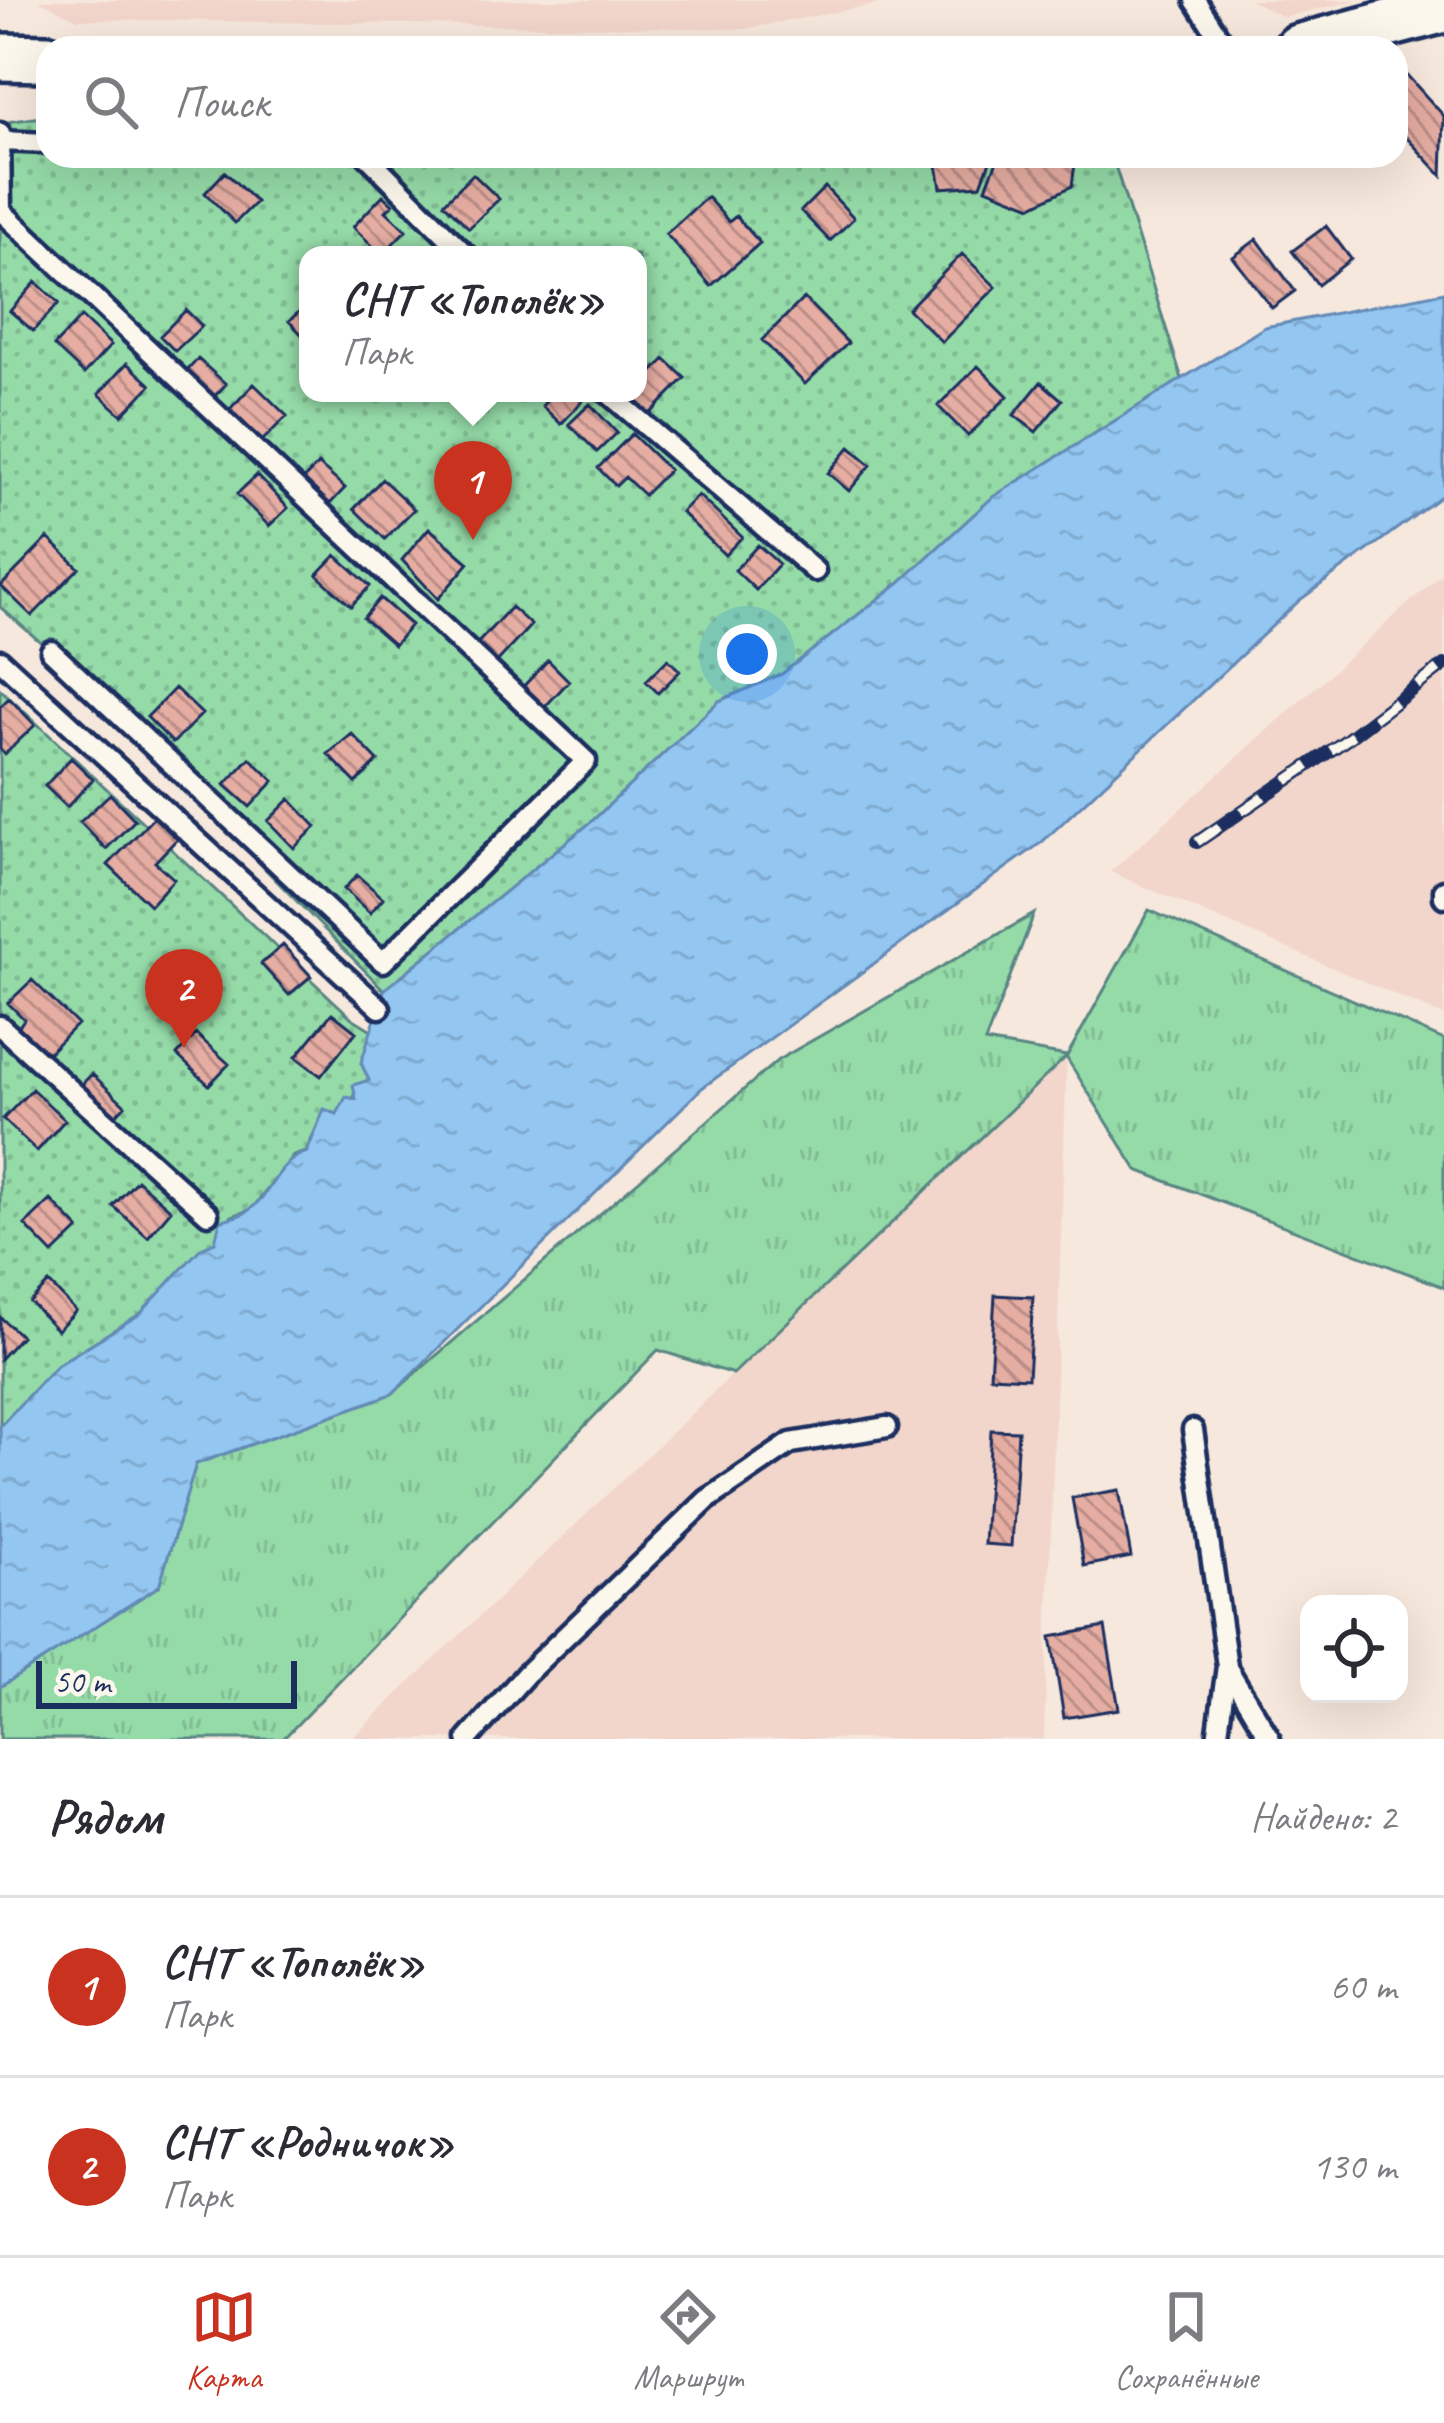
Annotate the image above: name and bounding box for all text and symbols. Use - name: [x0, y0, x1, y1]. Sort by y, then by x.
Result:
- search box: [36, 36, 1408, 168]
- icon: search: [78, 69, 144, 135]
- text: Поиск: [174, 74, 269, 131]
- popup: [299, 246, 647, 402]
- text: СНТ «Тополёк»: [342, 271, 604, 328]
- text: Парк: [342, 328, 411, 377]
- pin: 1: [434, 441, 512, 540]
- your location: [717, 624, 777, 684]
- pin: 2: [145, 949, 223, 1048]
- map controls: [1300, 1595, 1408, 1703]
- button: locate: [1300, 1595, 1408, 1703]
- scale bar: [36, 1655, 297, 1708]
- text: 50 m: [54, 1661, 110, 1703]
- text: Рядом: [48, 1785, 162, 1849]
- text: Найдено: 2: [1251, 1793, 1396, 1842]
- text: СНТ «Тополёк»: [162, 1934, 425, 1991]
- text: 1: [78, 1962, 96, 2011]
- text: 60 m: [1330, 1962, 1396, 2011]
- text: Парк: [162, 1991, 232, 2040]
- text: СНТ «Родничок»: [162, 2114, 454, 2171]
- text: 2: [78, 2142, 96, 2191]
- text: 130 m: [1312, 2142, 1396, 2191]
- text: Парк: [162, 2171, 232, 2220]
- tab: Карта: [186, 2284, 262, 2398]
- tab: Маршрут: [634, 2284, 743, 2398]
- tab: Сохранённые: [1115, 2284, 1258, 2398]

